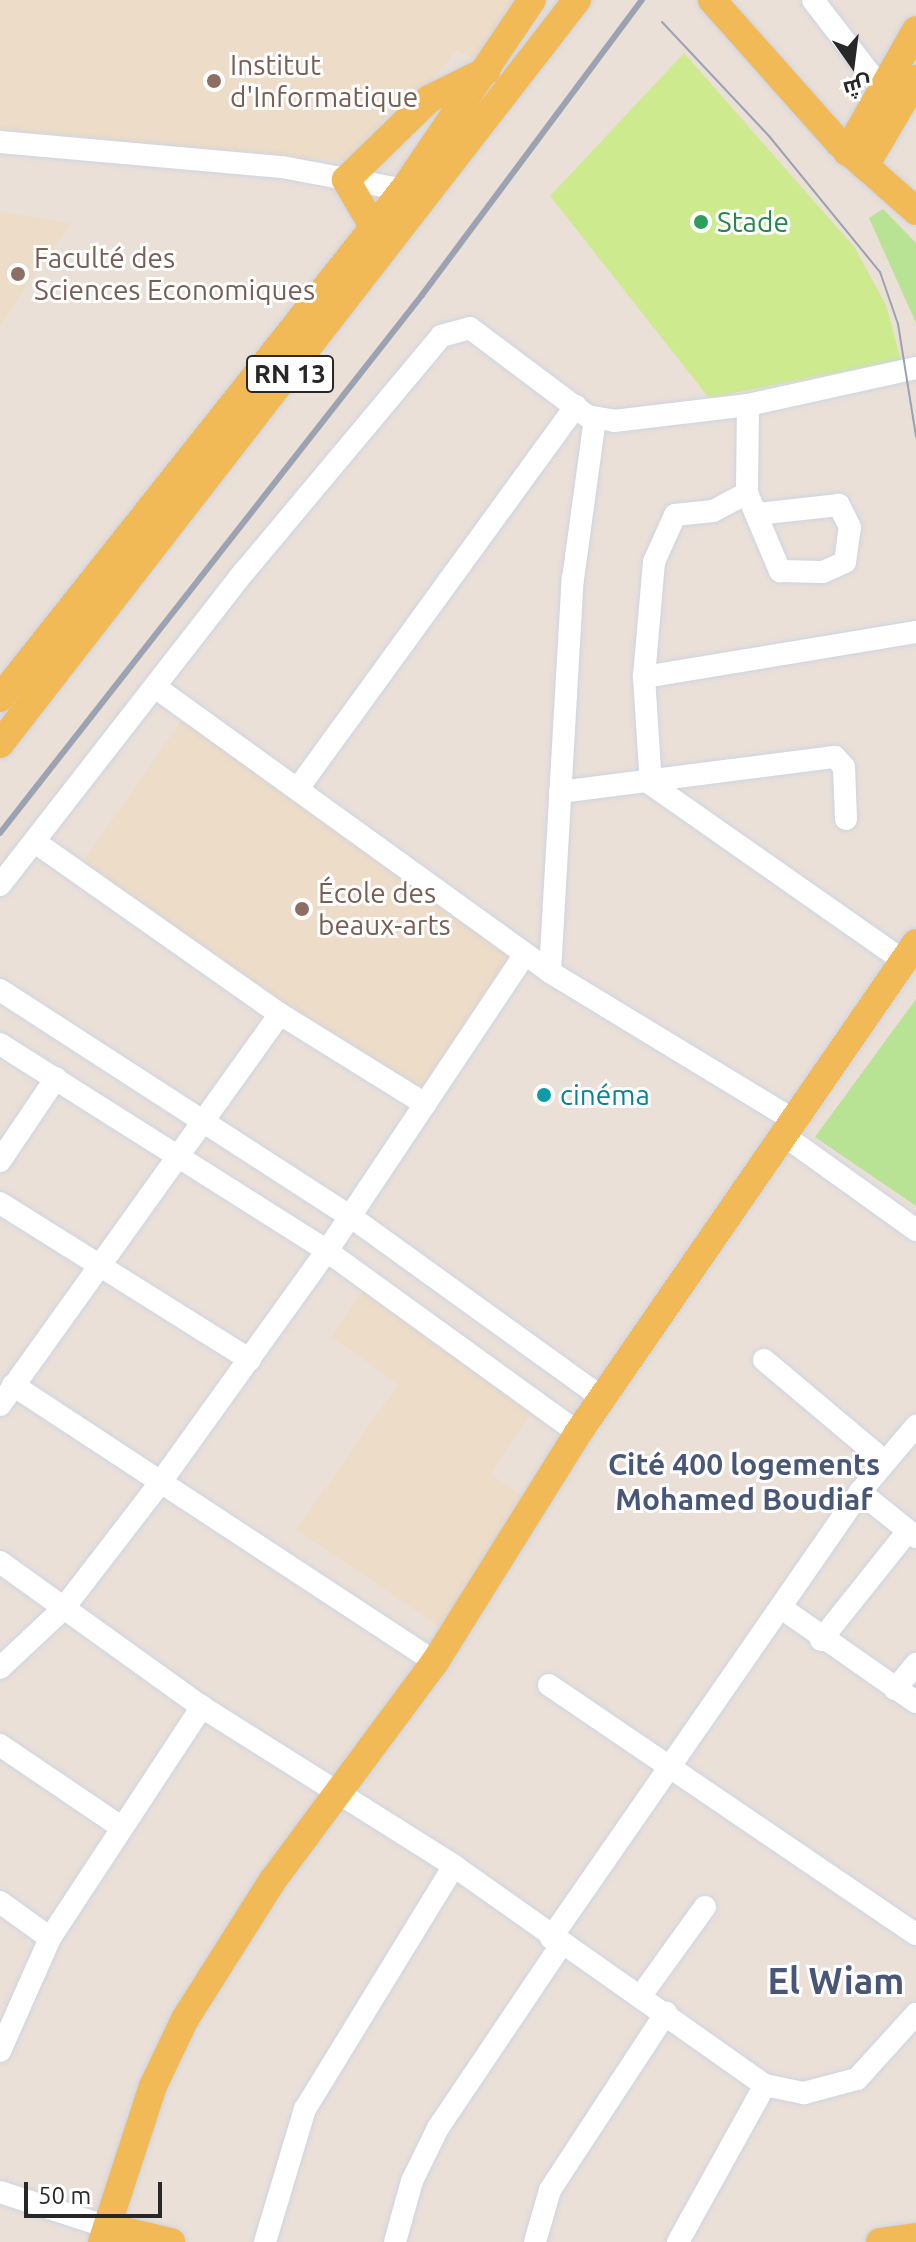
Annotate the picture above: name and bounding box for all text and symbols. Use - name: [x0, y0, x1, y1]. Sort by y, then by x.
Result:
- north arrow: [812, 24, 892, 104]
- place label: Institut d'Informatique: [230, 48, 418, 114]
- marker: Institut d'Informatique: [205, 72, 223, 90]
- text: ش: [841, 72, 875, 103]
- place label: Stade: [717, 205, 789, 239]
- marker: Stade: [692, 213, 710, 231]
- place label: Faculté des Sciences Economiques: [34, 241, 315, 307]
- marker: Faculté des Sciences Economiques: [9, 265, 27, 283]
- road number: RN 13: [246, 352, 334, 396]
- place label: École des beaux-arts: [318, 876, 451, 942]
- marker: École des beaux-arts: [293, 900, 311, 918]
- place label: cinéma: [560, 1078, 650, 1112]
- marker: cinéma: [535, 1086, 553, 1104]
- district label: Cité 400 logements Mohamed Boudiaf: [608, 1446, 880, 1516]
- district label: El Wiam: [768, 1959, 904, 2003]
- scale bar: [28, 2166, 166, 2216]
- text: 50 m: [38, 2182, 91, 2209]

